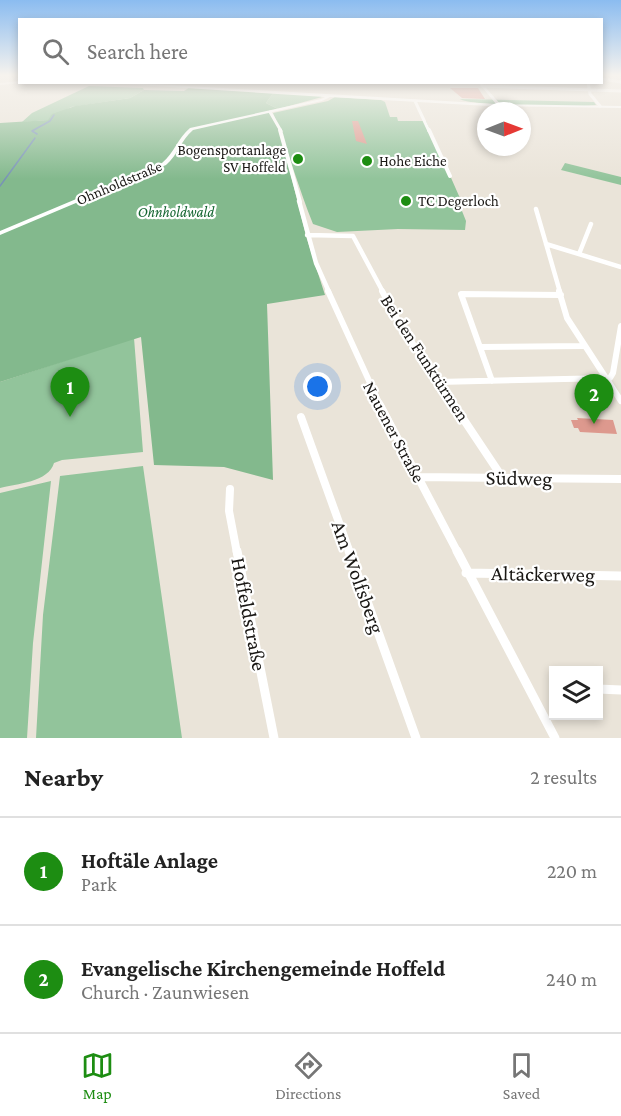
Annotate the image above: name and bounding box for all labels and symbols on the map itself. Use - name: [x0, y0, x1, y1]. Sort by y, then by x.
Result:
- north arrow: [477, 102, 531, 156]
- place label: Bogensportanlage SV Hoffeld: [177, 142, 286, 175]
- marker: Bogensportanlage SV Hoffeld: [291, 152, 305, 166]
- place label: Hohe Eiche: [379, 153, 447, 169]
- marker: Hohe Eiche: [360, 154, 374, 168]
- street label: Ohnholdstraße: [74, 158, 165, 208]
- place label: TC Degerloch: [418, 193, 499, 210]
- marker: TC Degerloch: [399, 194, 413, 208]
- park label: Ohnholdwald: [138, 204, 215, 220]
- street label: Bei den Funktürmen: [377, 291, 473, 425]
- pin: 1: [50, 368, 90, 417]
- your location: [303, 372, 332, 401]
- pin: 2: [574, 374, 614, 424]
- street label: Nauener Straße: [359, 378, 429, 486]
- street label: Südweg: [485, 465, 553, 491]
- street label: Am Wolfsberg: [326, 517, 390, 637]
- street label: Hoffeldstraße: [226, 555, 272, 673]
- street label: Altäckerweg: [491, 561, 595, 587]

